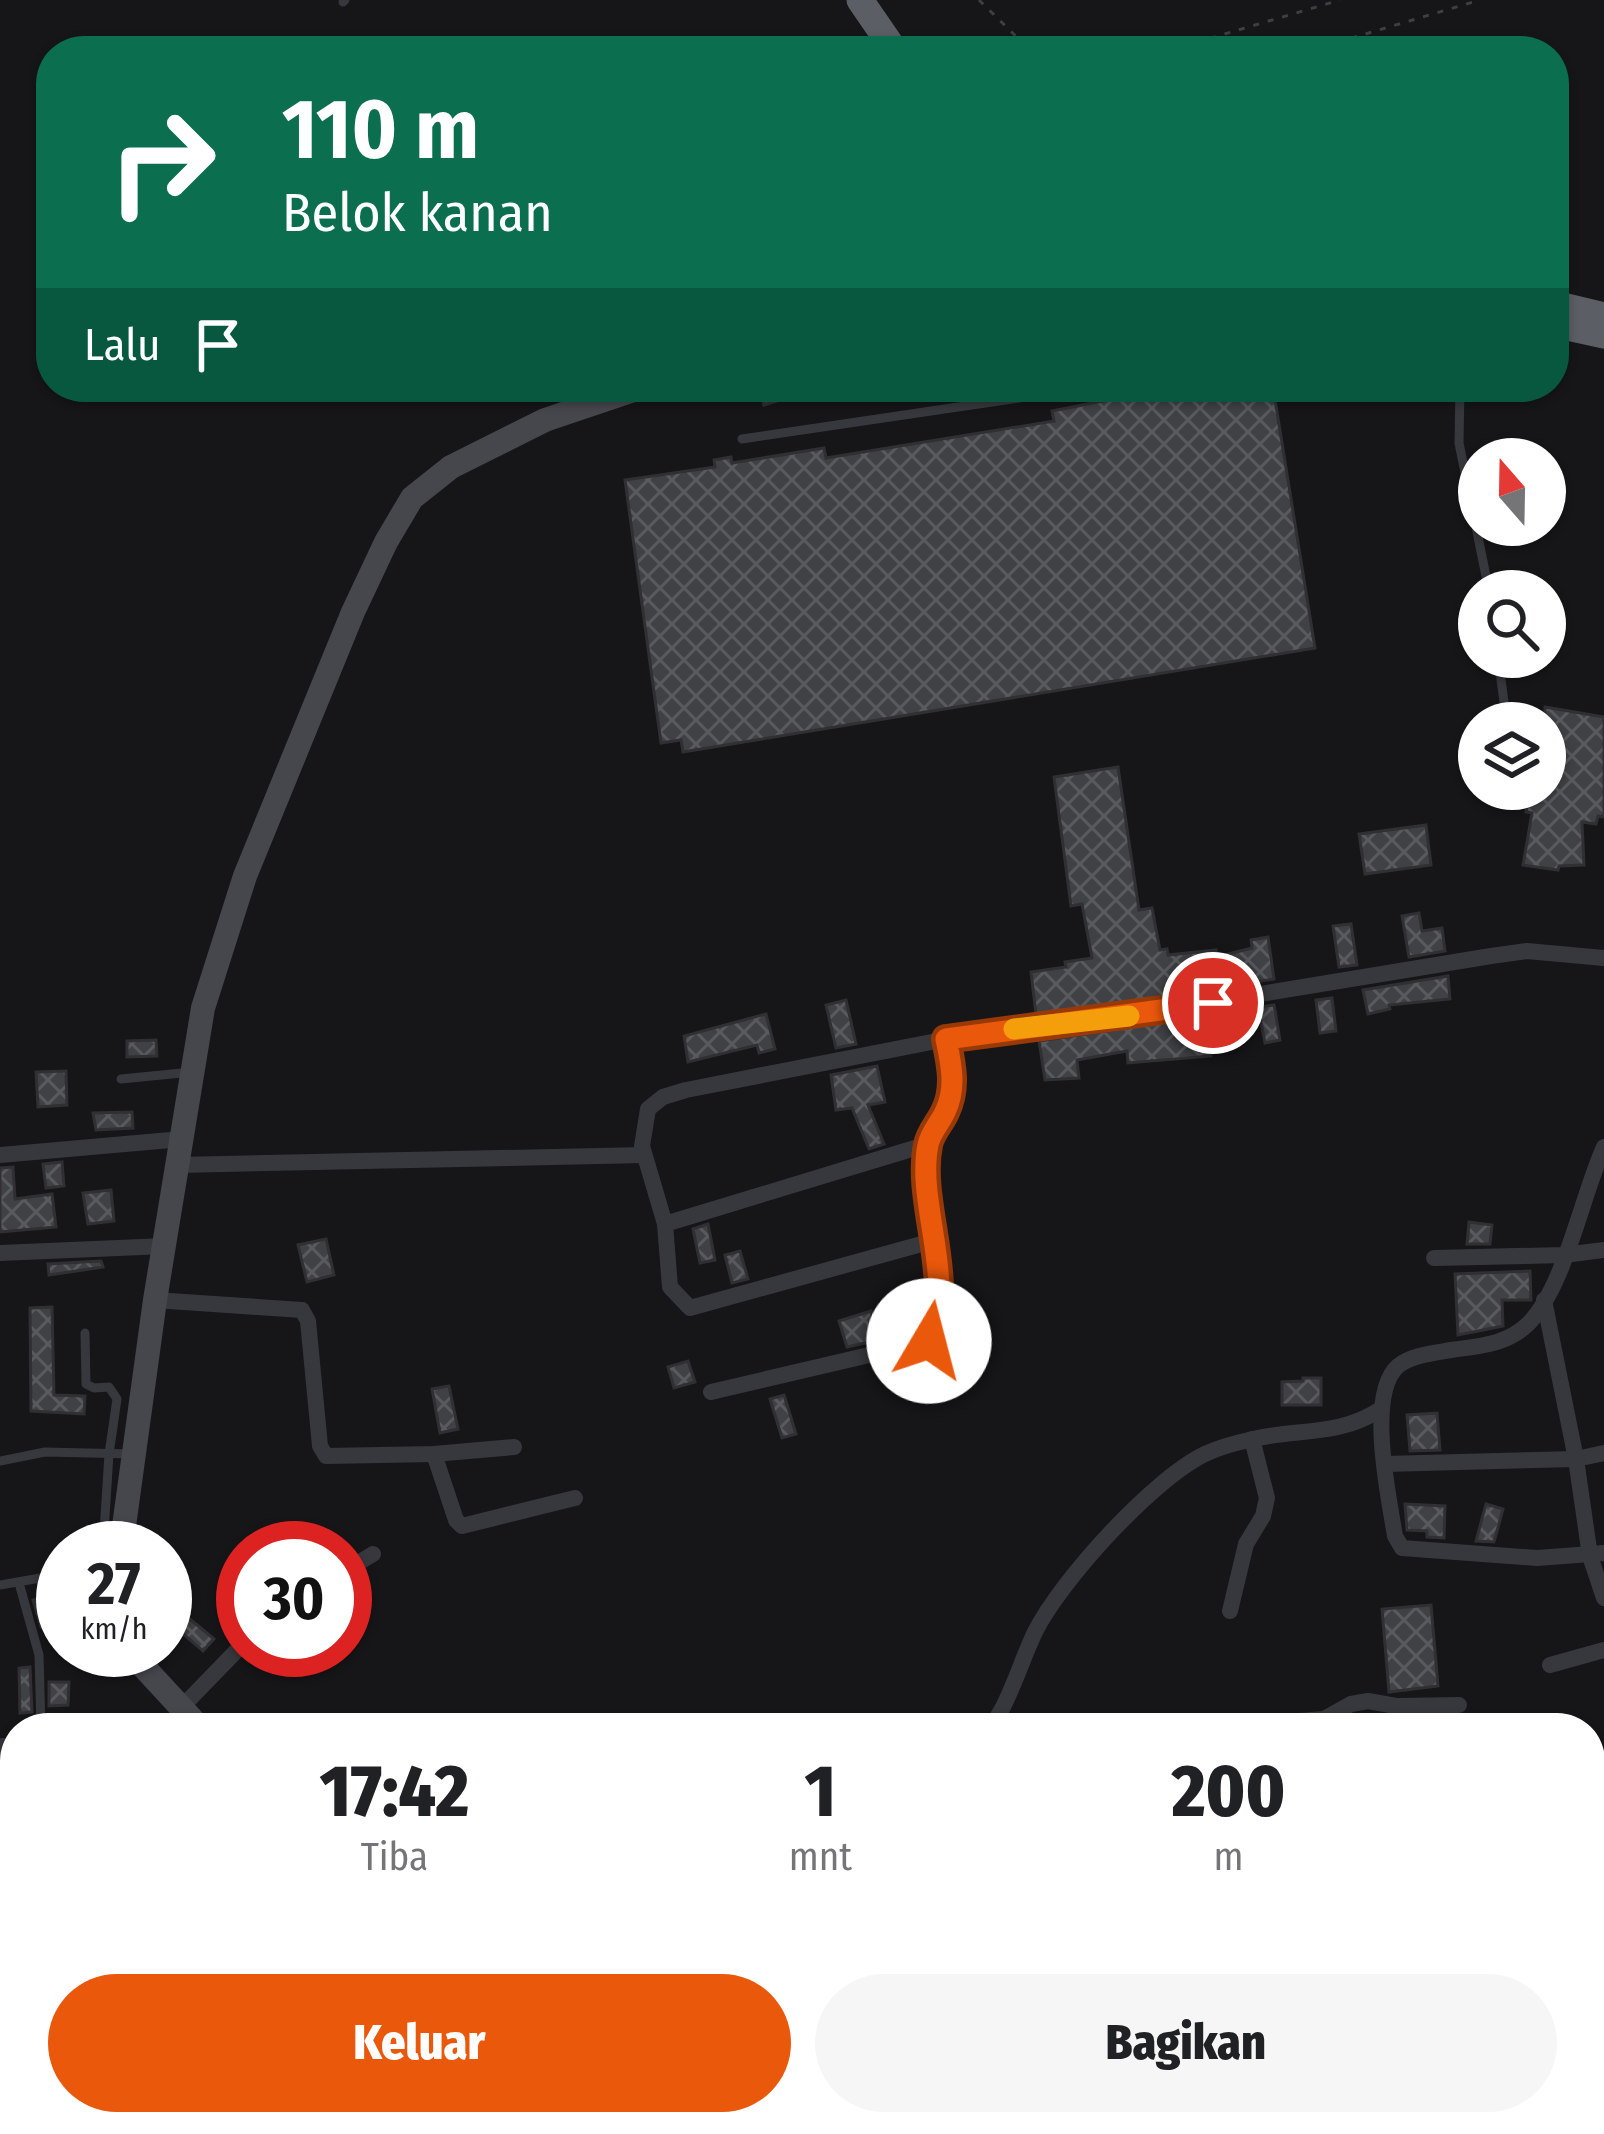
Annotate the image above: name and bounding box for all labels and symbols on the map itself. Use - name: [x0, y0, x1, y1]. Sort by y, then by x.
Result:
- north arrow: [1458, 438, 1566, 546]
- pin: [1162, 952, 1264, 1054]
- position arrow: [866, 1278, 992, 1404]
- speed limit sign: 30: [216, 1521, 372, 1677]

